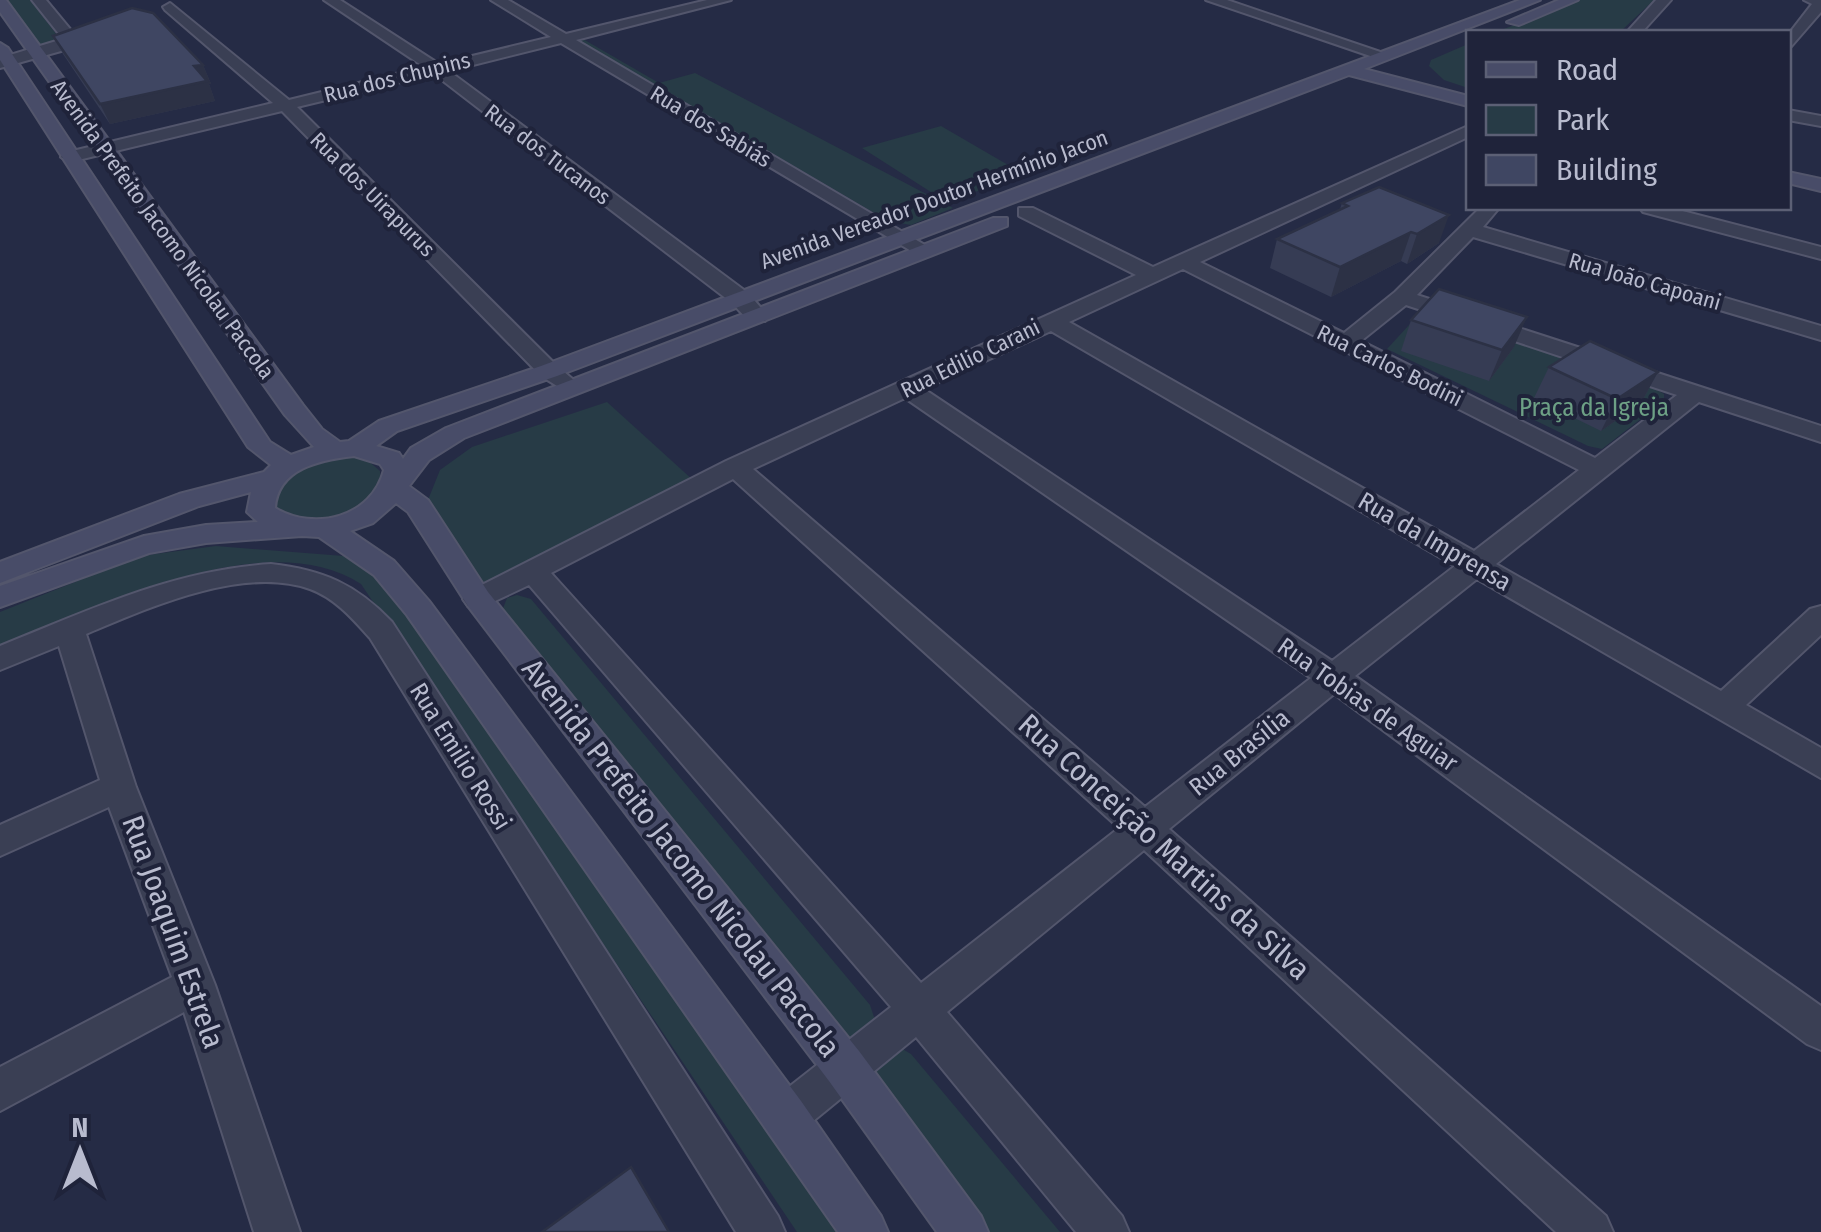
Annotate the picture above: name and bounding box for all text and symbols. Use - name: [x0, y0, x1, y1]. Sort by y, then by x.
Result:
- legend: [1466, 30, 1791, 210]
- street label: Rua dos Chupins: [321, 46, 473, 109]
- text: Road: [1556, 52, 1618, 88]
- street label: Avenida Prefeito Jacomo Nicolau Paccola: [45, 74, 280, 384]
- street label: Rua dos Sabiás: [645, 80, 776, 173]
- street label: Rua dos Tucanos: [479, 98, 616, 211]
- text: Park: [1556, 102, 1609, 138]
- street label: Avenida Vereador Doutor Hermínio Jacon: [757, 124, 1111, 275]
- street label: Rua dos Uirapurus: [305, 126, 441, 262]
- text: Building: [1556, 152, 1658, 188]
- street label: Rua João Capoani: [1566, 247, 1724, 316]
- street label: Rua Edilio Carani: [896, 313, 1044, 404]
- street label: Rua Carlos Bodini: [1313, 319, 1467, 412]
- park label: Praça da Igreja: [1519, 393, 1669, 423]
- street label: Rua da Imprensa: [1353, 486, 1516, 598]
- street label: Rua Tobias de Aguiar: [1272, 631, 1464, 778]
- street label: Avenida Prefeito Jacomo Nicolau Paccola: [514, 652, 848, 1064]
- street label: Rua Emilio Rossi: [403, 678, 517, 836]
- street label: Rua Brasília: [1183, 703, 1296, 802]
- street label: Rua Conceição Martins da Silva: [1011, 707, 1317, 987]
- street label: Rua Joaquim Estrela: [114, 811, 232, 1053]
- north arrow: [30, 1102, 130, 1202]
- text: N: [72, 1111, 88, 1144]

